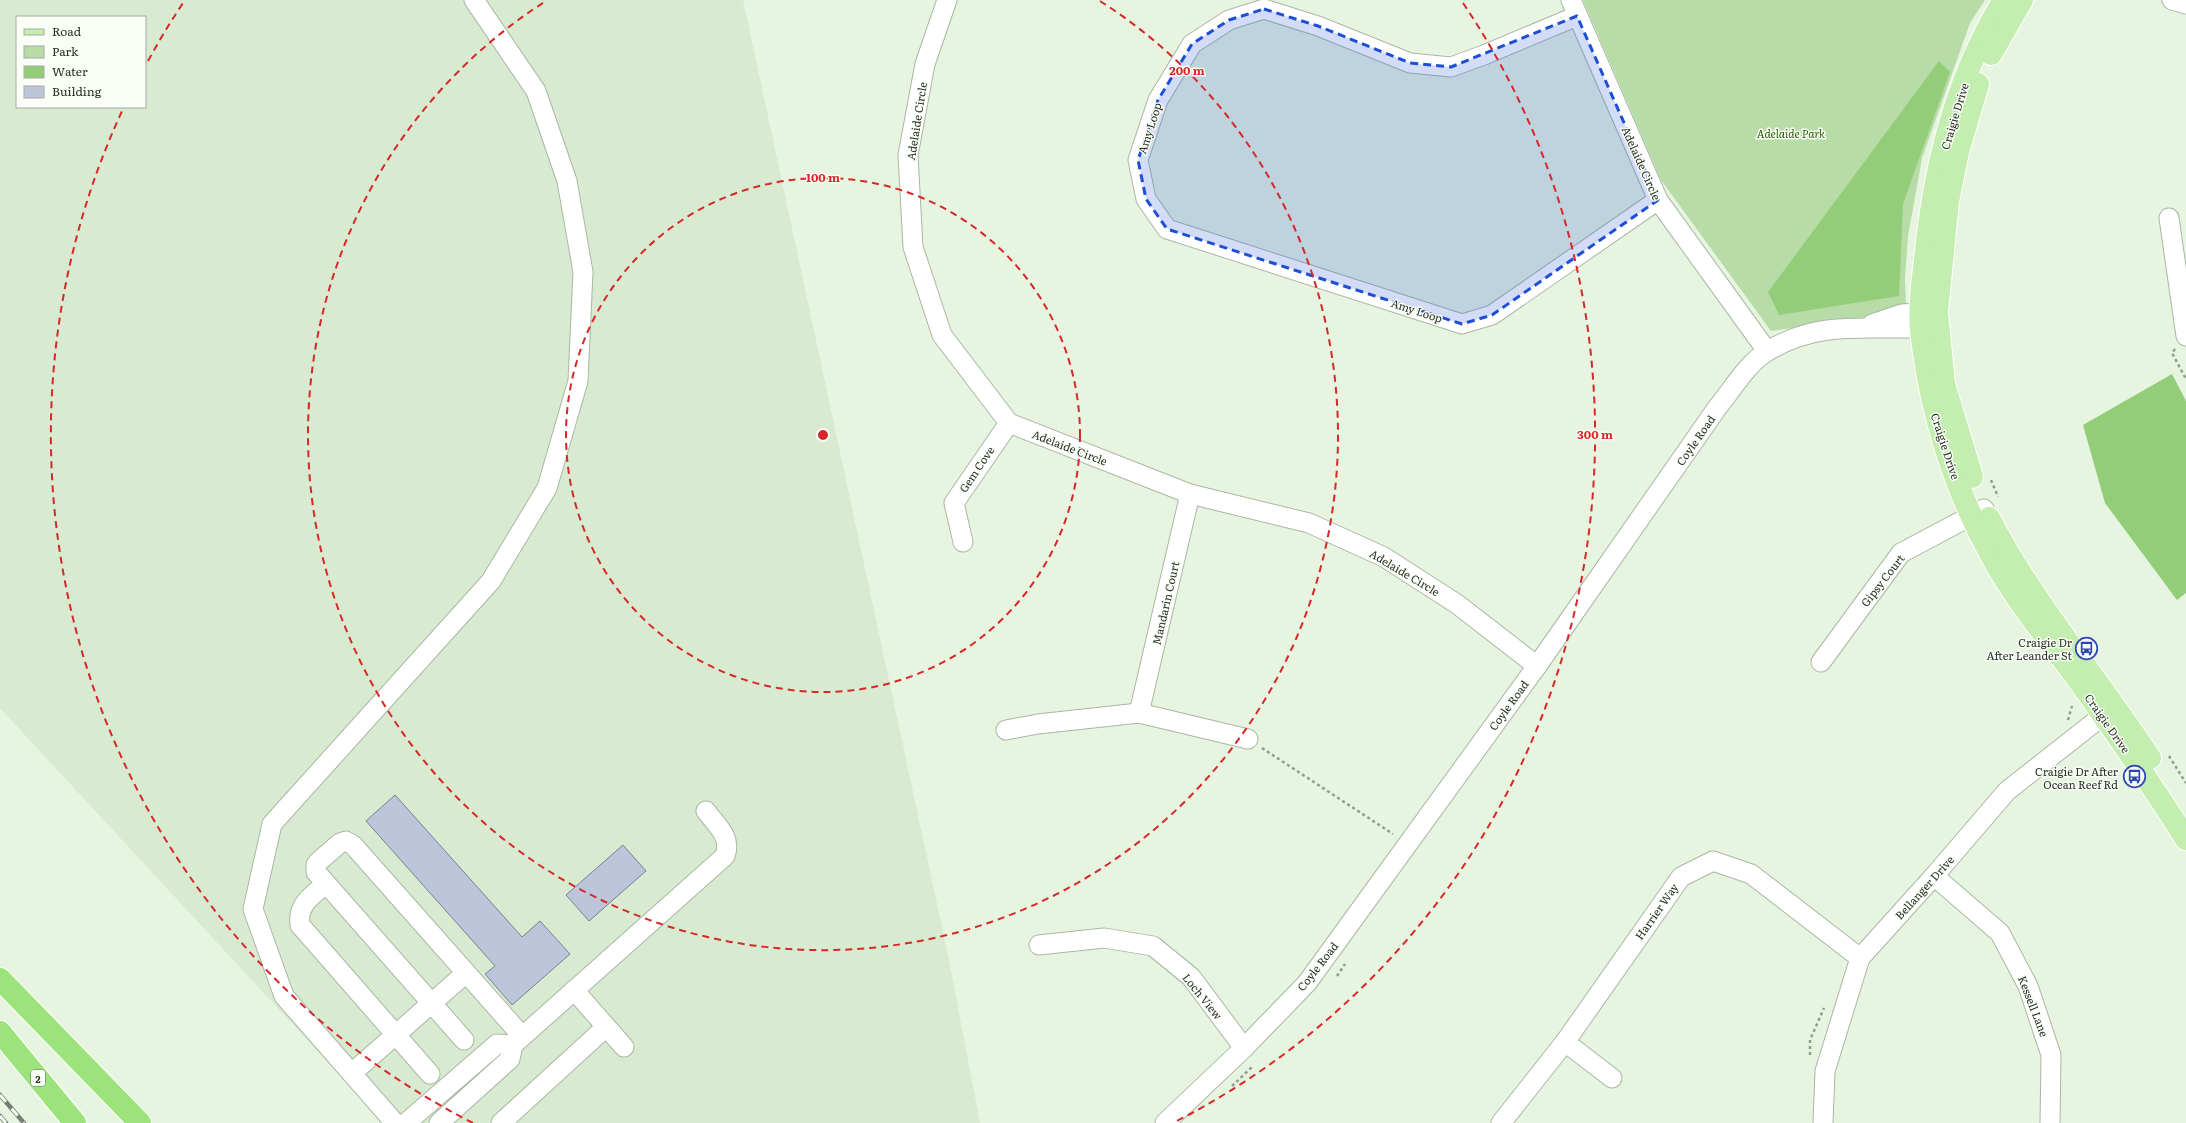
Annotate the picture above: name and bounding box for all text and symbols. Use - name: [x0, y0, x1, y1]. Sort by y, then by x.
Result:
- legend: [16, 16, 146, 108]
- text: Road: [52, 22, 82, 40]
- text: Park: [52, 42, 79, 60]
- text: 200 m: [1169, 61, 1205, 79]
- text: Water: [52, 62, 88, 80]
- street label: Adelaide Circle: [902, 80, 930, 161]
- street label: Craigie Drive: [1936, 80, 1972, 151]
- text: Building: [52, 82, 102, 100]
- street label: Amy Loop: [1133, 100, 1165, 156]
- street label: Adelaide Circle: [1619, 124, 1666, 203]
- park label: Adelaide Park: [1757, 125, 1825, 141]
- text: 100 m: [806, 168, 840, 186]
- street label: Amy Loop: [1389, 294, 1445, 326]
- street label: Coyle Road: [1672, 411, 1718, 468]
- street label: Craigie Drive: [1928, 411, 1964, 482]
- street label: Adelaide Circle: [1030, 425, 1110, 469]
- text: 300 m: [1577, 425, 1613, 443]
- centre of rings: [816, 428, 830, 442]
- street label: Gem Cove: [955, 442, 998, 495]
- street label: Adelaide Circle: [1367, 545, 1443, 599]
- street label: Gipsy Court: [1856, 550, 1908, 610]
- street label: Mandarin Court: [1148, 559, 1183, 646]
- place label: Craigie Dr After Leander St: [1987, 634, 2073, 663]
- bus stop icon: Craigie Dr After Leander St: [2074, 635, 2100, 661]
- street label: Coyle Road: [1484, 677, 1532, 733]
- street label: Craigie Drive: [2082, 690, 2135, 756]
- place label: Craigie Dr After Ocean Reef Rd: [2035, 763, 2119, 792]
- bus stop icon: Craigie Dr After Ocean Reef Rd: [2121, 764, 2147, 790]
- street label: Bellanger Drive: [1891, 851, 1957, 922]
- street label: Harrier Way: [1631, 879, 1682, 942]
- street label: Coyle Road: [1293, 938, 1341, 994]
- street label: Loch View: [1179, 970, 1227, 1023]
- street label: Kessell Lane: [2015, 973, 2053, 1039]
- road number: 2: [31, 1070, 45, 1086]

